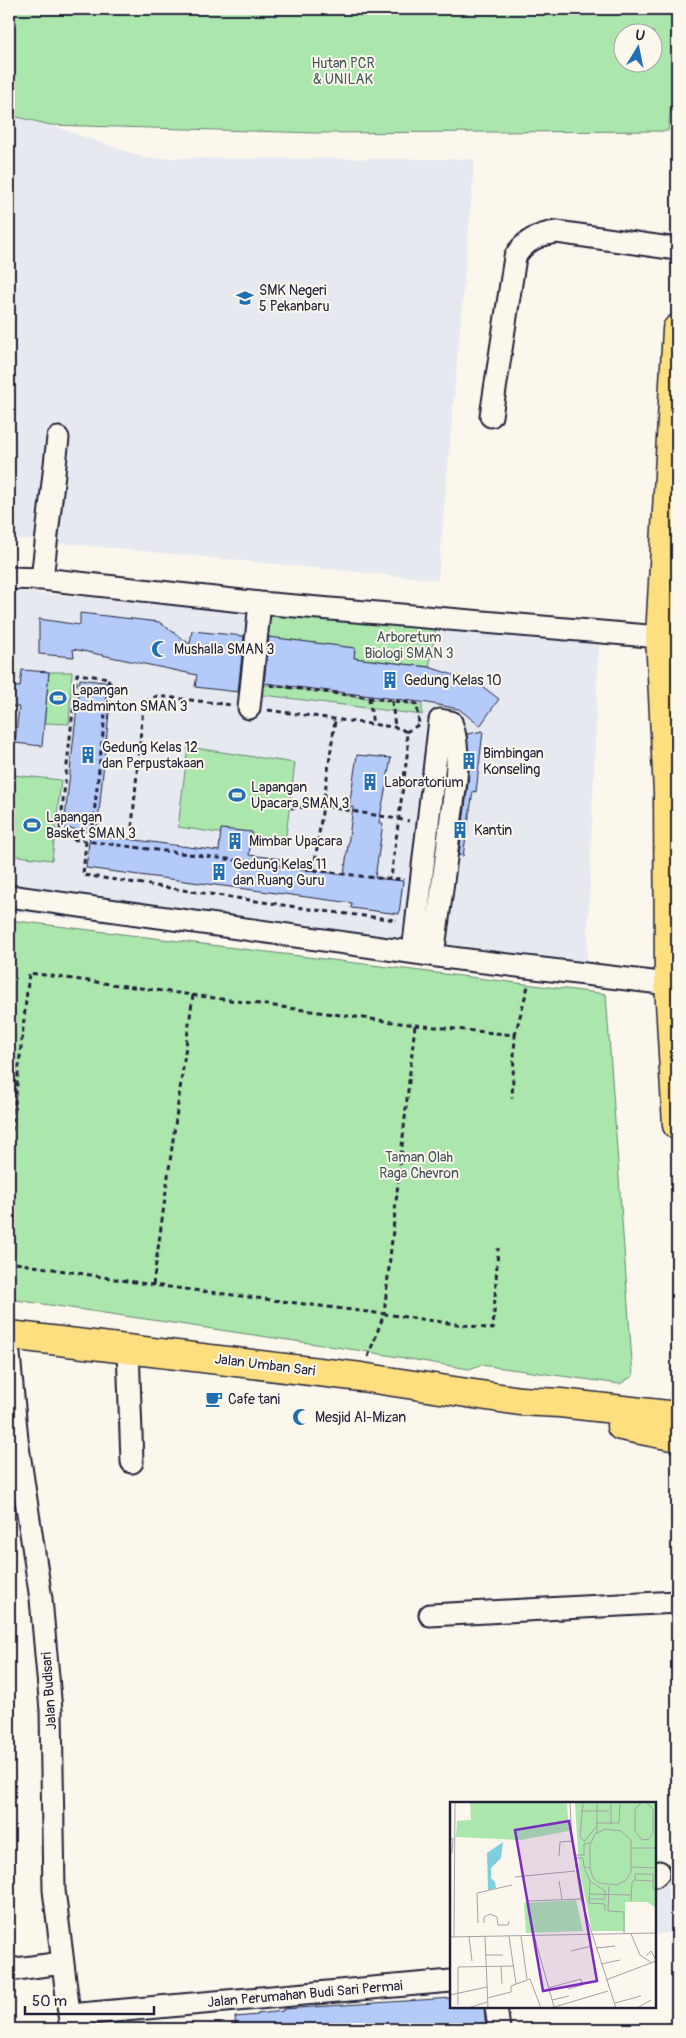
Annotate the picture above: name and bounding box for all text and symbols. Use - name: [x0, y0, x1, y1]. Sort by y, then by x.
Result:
- north arrow: [614, 22, 664, 72]
- text: U: [634, 27, 646, 45]
- park label: Hutan PCR & UNILAK: [311, 55, 375, 88]
- place label: SMK Negeri 5 Pekanbaru: [259, 282, 330, 315]
- school or university icon: SMK Negeri 5 Pekanbaru: [235, 288, 255, 308]
- park label: Arboretum Biologi SMAN 3: [365, 629, 454, 662]
- mosque icon: Mushalla SMAN 3: [150, 639, 170, 659]
- place label: Mushalla SMAN 3: [174, 641, 274, 658]
- building icon: Gedung Kelas 10: [380, 670, 400, 690]
- place label: Gedung Kelas 10: [404, 672, 502, 689]
- place label: Lapangan Badminton SMAN 3: [72, 682, 188, 715]
- sports icon: Lapangan Badminton SMAN 3: [48, 688, 68, 708]
- place label: Gedung Kelas 12 dan Perpustakaan: [102, 739, 204, 772]
- building icon: Gedung Kelas 12 dan Perpustakaan: [78, 745, 98, 765]
- place label: Bimbingan Konseling: [483, 745, 544, 778]
- building icon: Bimbingan Konseling: [459, 751, 479, 771]
- building icon: Laboratorium: [360, 772, 380, 792]
- place label: Laboratorium: [384, 774, 464, 791]
- place label: Lapangan Upacara SMAN 3: [251, 779, 349, 812]
- sports icon: Lapangan Upacara SMAN 3: [227, 785, 247, 805]
- place label: Lapangan Basket SMAN 3: [46, 809, 136, 842]
- sports icon: Lapangan Basket SMAN 3: [22, 815, 42, 835]
- building icon: Kantin: [450, 820, 470, 840]
- place label: Kantin: [474, 822, 512, 839]
- building icon: Mimbar Upacara: [225, 831, 245, 851]
- place label: Mimbar Upacara: [249, 833, 343, 850]
- place label: Gedung Kelas 11 dan Ruang Guru: [233, 856, 327, 889]
- building icon: Gedung Kelas 11 dan Ruang Guru: [209, 862, 229, 882]
- park label: Taman Olah Raga Chevron: [379, 1149, 459, 1182]
- street label: Jalan Umban Sari: [214, 1350, 317, 1380]
- cafe icon: Cafe tani: [204, 1389, 224, 1409]
- place label: Cafe tani: [228, 1391, 281, 1408]
- mosque icon: Mesjid Al-Mizan: [291, 1407, 311, 1427]
- place label: Mesjid Al-Mizan: [315, 1409, 406, 1426]
- street label: Jalan Budisari: [38, 1651, 60, 1731]
- inset map: [450, 1802, 656, 2008]
- street label: Jalan Perumahan Budi Sari Permai: [207, 1977, 404, 2011]
- scale bar: [25, 1983, 154, 2015]
- text: 50 m: [32, 1992, 67, 2011]

